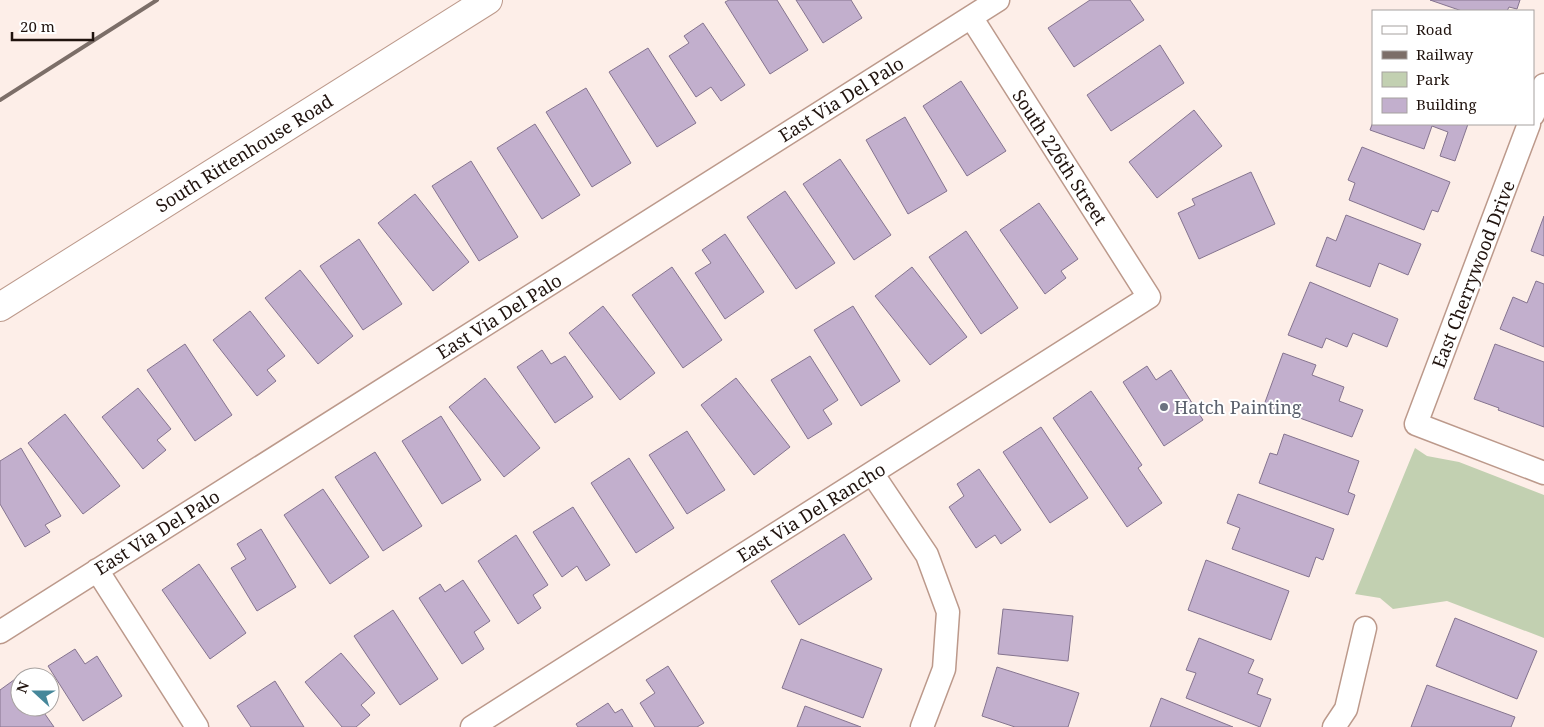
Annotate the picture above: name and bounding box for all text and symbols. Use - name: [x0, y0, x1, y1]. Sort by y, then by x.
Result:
- scale bar: [12, 10, 94, 42]
- legend: [1372, 10, 1534, 125]
- text: 20 m: [20, 16, 55, 36]
- text: Road: [1416, 19, 1452, 39]
- text: Railway: [1416, 44, 1474, 64]
- street label: East Via Del Palo: [774, 51, 908, 147]
- text: Park: [1416, 69, 1450, 89]
- street label: South 226th Street: [1007, 85, 1113, 229]
- street label: South Rittenhouse Road: [151, 89, 337, 217]
- text: Building: [1416, 94, 1477, 114]
- street label: East Cherrywood Drive: [1426, 177, 1520, 371]
- street label: East Via Del Palo: [432, 268, 566, 364]
- place label: Hatch Painting: [1174, 395, 1302, 419]
- marker: Hatch Painting: [1158, 401, 1170, 413]
- street label: East Via Del Rancho: [732, 457, 890, 567]
- street label: East Via Del Palo: [90, 484, 224, 580]
- north arrow: [10, 667, 60, 717]
- text: N: [12, 679, 33, 696]

